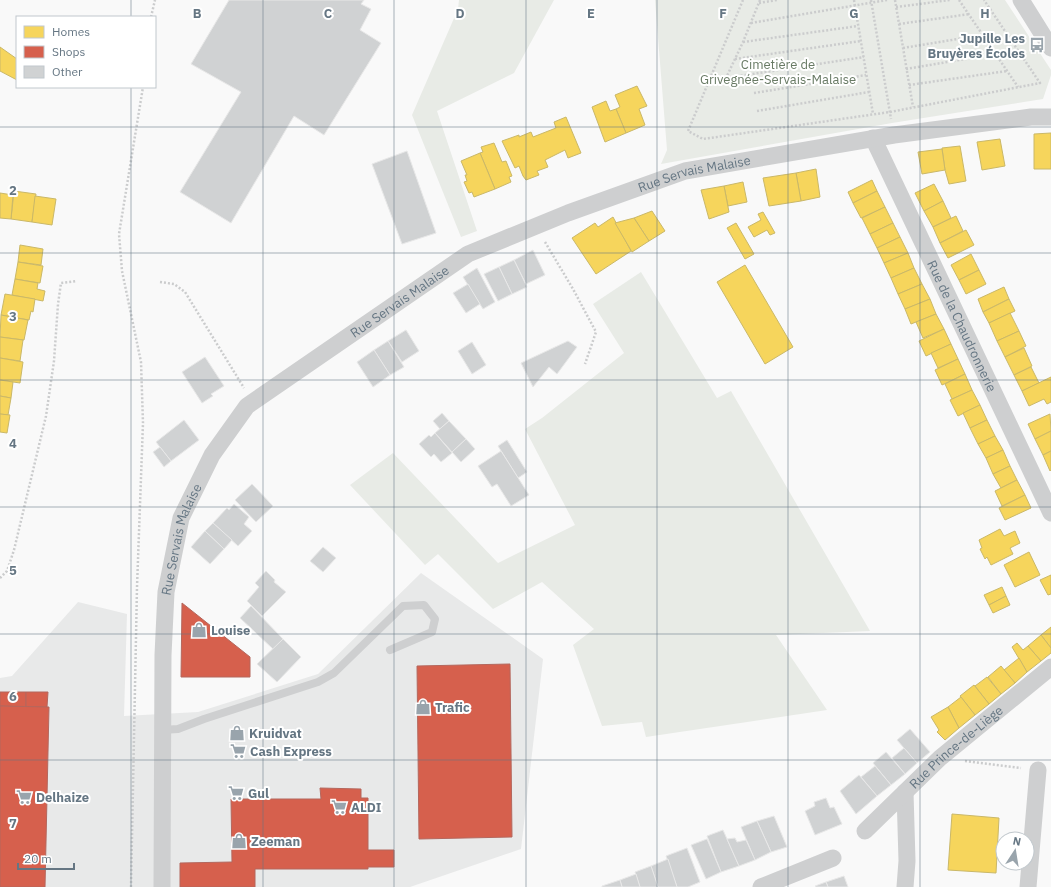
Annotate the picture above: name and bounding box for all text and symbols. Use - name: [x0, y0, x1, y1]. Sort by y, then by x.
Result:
- text: B: [193, 5, 202, 22]
- text: C: [324, 5, 333, 22]
- text: D: [455, 5, 465, 22]
- text: E: [587, 5, 595, 22]
- text: F: [719, 5, 727, 22]
- text: G: [849, 5, 859, 22]
- text: H: [980, 5, 990, 22]
- legend: [16, 16, 156, 88]
- text: Homes: [52, 24, 90, 39]
- place label: Jupille Les Bruyères Écoles: [928, 30, 1025, 62]
- bus stop icon: Jupille Les Bruyères Écoles: [1028, 36, 1046, 54]
- text: Shops: [52, 44, 85, 59]
- park label: Cimetière de Grivegnée-Servais-Malaise: [700, 56, 856, 88]
- text: Other: [52, 64, 83, 79]
- street label: Rue Servais Malaise: [635, 152, 752, 196]
- text: 2: [9, 182, 17, 199]
- street label: Rue de la Chaudronnerie: [923, 258, 1000, 395]
- street label: Rue Servais Malaise: [347, 262, 452, 342]
- text: 3: [9, 308, 17, 325]
- text: 4: [9, 435, 17, 452]
- street label: Rue Servais Malaise: [158, 481, 206, 597]
- text: 5: [9, 562, 17, 579]
- shop icon: Louise: [190, 621, 208, 639]
- place label: Louise: [211, 622, 250, 639]
- text: 6: [9, 688, 17, 705]
- shop icon: Trafic: [414, 698, 432, 716]
- place label: Trafic: [435, 699, 470, 716]
- street label: Rue Prince-de-Liège: [906, 702, 1007, 792]
- shop icon: Kruidvat: [228, 724, 246, 742]
- place label: Kruidvat: [249, 725, 302, 742]
- supermarket icon: Cash Express: [229, 742, 247, 760]
- place label: Cash Express: [250, 743, 332, 760]
- supermarket icon: Gul: [227, 784, 245, 802]
- place label: Gul: [248, 785, 269, 802]
- supermarket icon: Delhaize: [15, 788, 33, 806]
- place label: Delhaize: [36, 789, 89, 806]
- supermarket icon: ALDI: [330, 798, 348, 816]
- place label: ALDI: [351, 799, 381, 816]
- text: 7: [9, 815, 17, 832]
- north arrow: [995, 831, 1035, 871]
- shop icon: Zeeman: [230, 832, 248, 850]
- place label: Zeeman: [251, 833, 300, 850]
- text: N: [1012, 834, 1022, 849]
- scale bar: [18, 845, 74, 871]
- text: 20 m: [24, 851, 52, 866]

